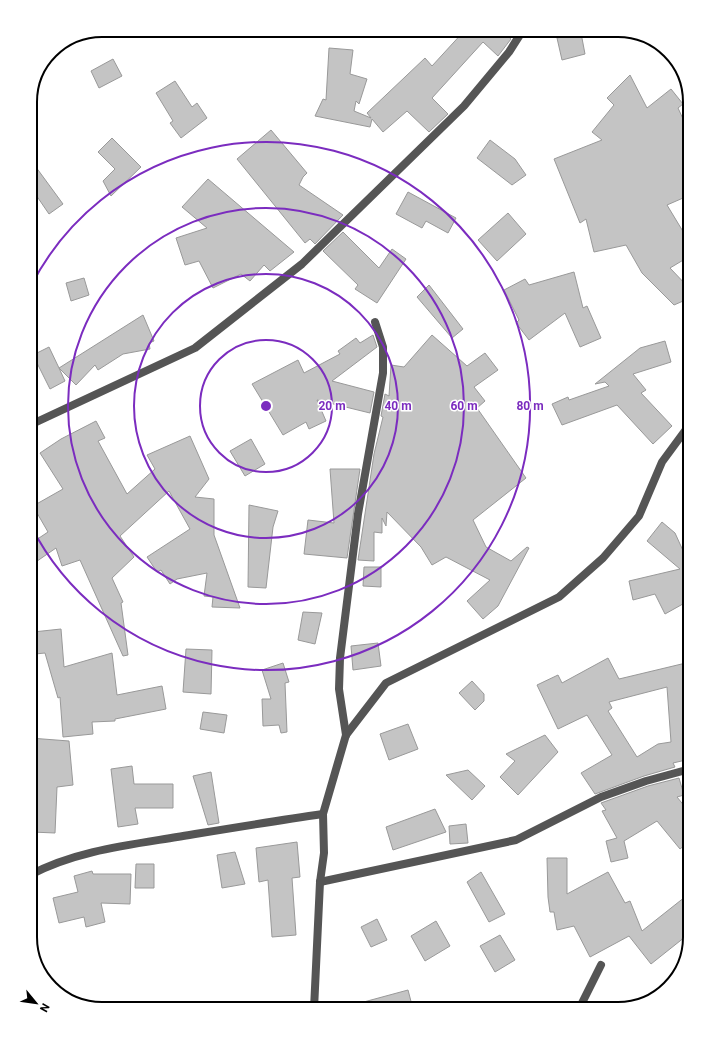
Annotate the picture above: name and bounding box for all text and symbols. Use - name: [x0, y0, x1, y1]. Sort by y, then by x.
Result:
- centre of rings: [259, 399, 273, 413]
- text: 20 m: [318, 399, 346, 413]
- text: 40 m: [384, 399, 412, 413]
- text: 60 m: [450, 399, 478, 413]
- text: 80 m: [516, 399, 544, 413]
- north arrow: [16, 983, 56, 1023]
- text: N: [37, 1001, 52, 1014]

